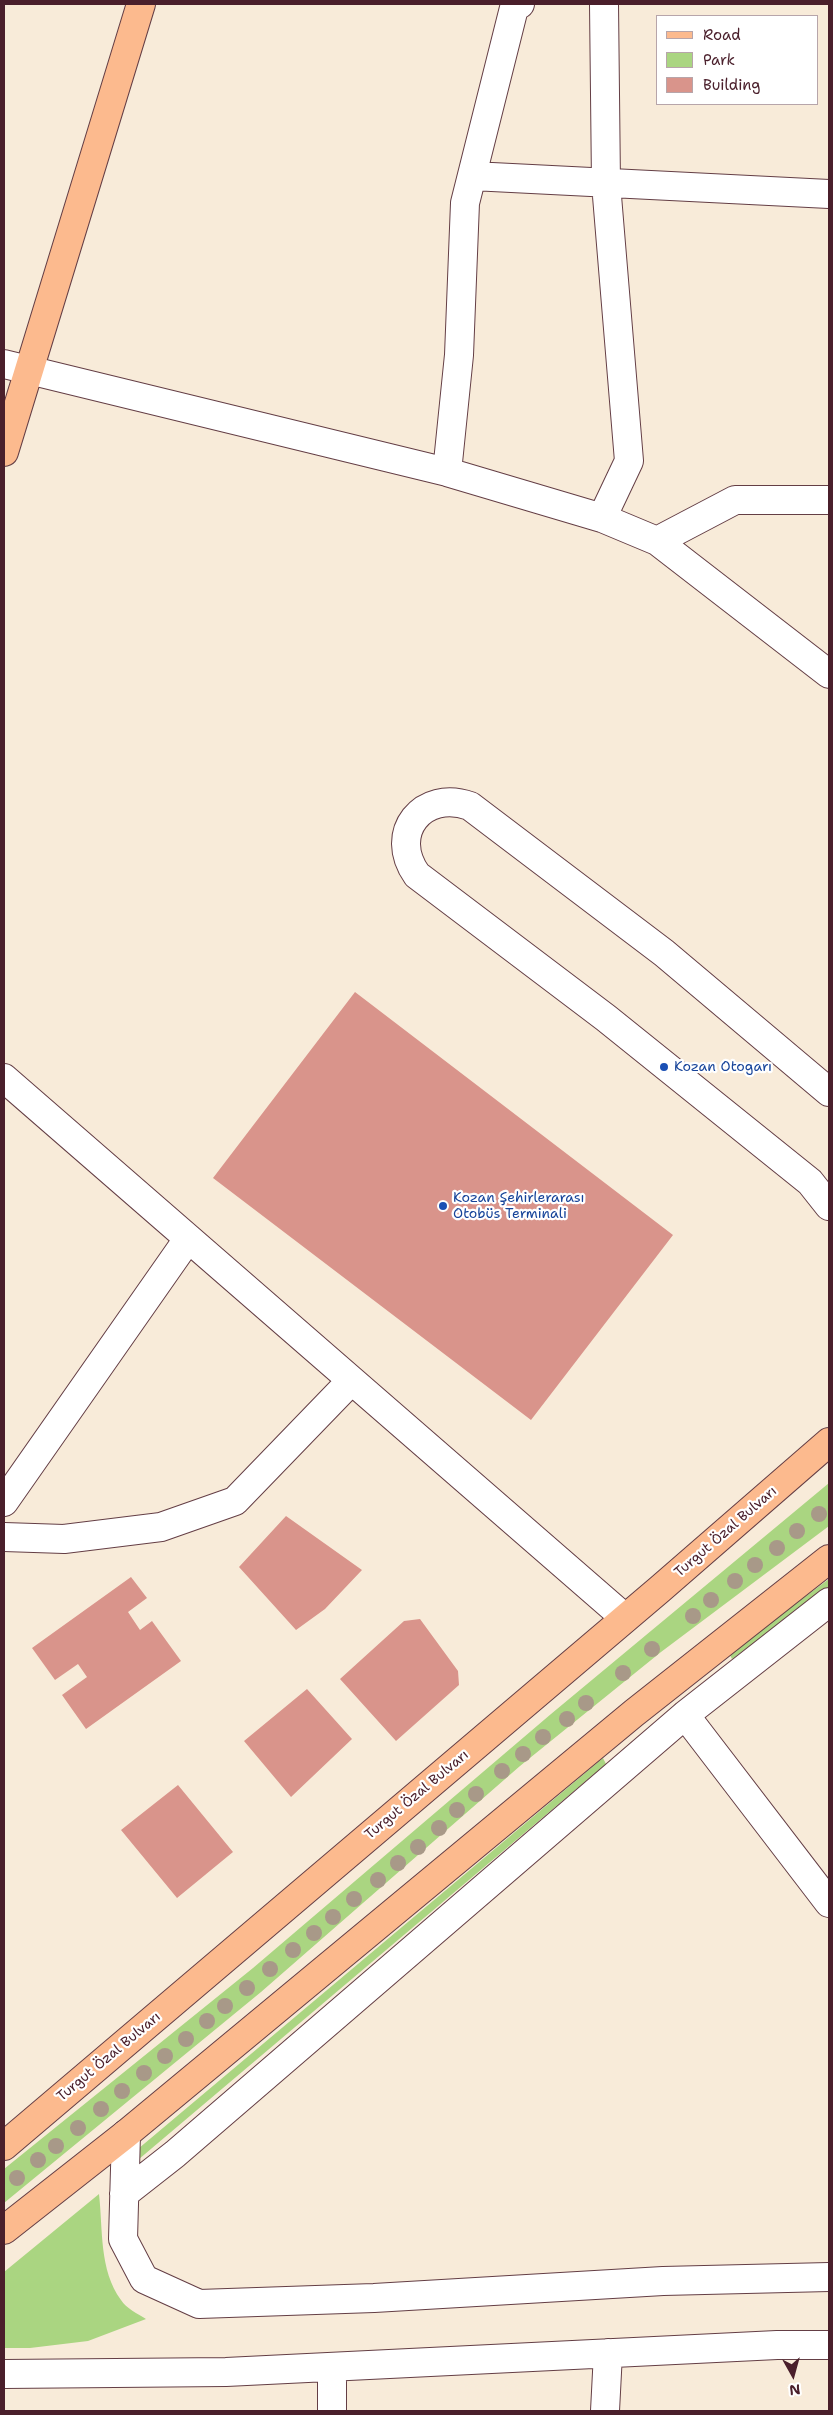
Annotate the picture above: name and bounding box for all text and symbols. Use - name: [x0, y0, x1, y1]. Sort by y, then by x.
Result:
- legend: [656, 15, 818, 105]
- text: Road: [703, 25, 741, 45]
- text: Park: [703, 50, 735, 70]
- text: Building: [703, 75, 760, 95]
- place label: Kozan Otogarı: [674, 1059, 772, 1075]
- marker: Kozan Otogarı: [658, 1061, 670, 1073]
- place label: Kozan Şehirlerarası Otobüs Terminali: [453, 1190, 584, 1222]
- marker: Kozan Şehirlerarası Otobüs Terminali: [437, 1200, 449, 1212]
- street label: Turgut Özal Bulvarı: [671, 1483, 781, 1581]
- street label: Turgut Özal Bulvarı: [362, 1747, 472, 1843]
- street label: Turgut Özal Bulvarı: [54, 2009, 164, 2105]
- north arrow: [768, 2350, 818, 2400]
- text: N: [788, 2380, 801, 2399]

